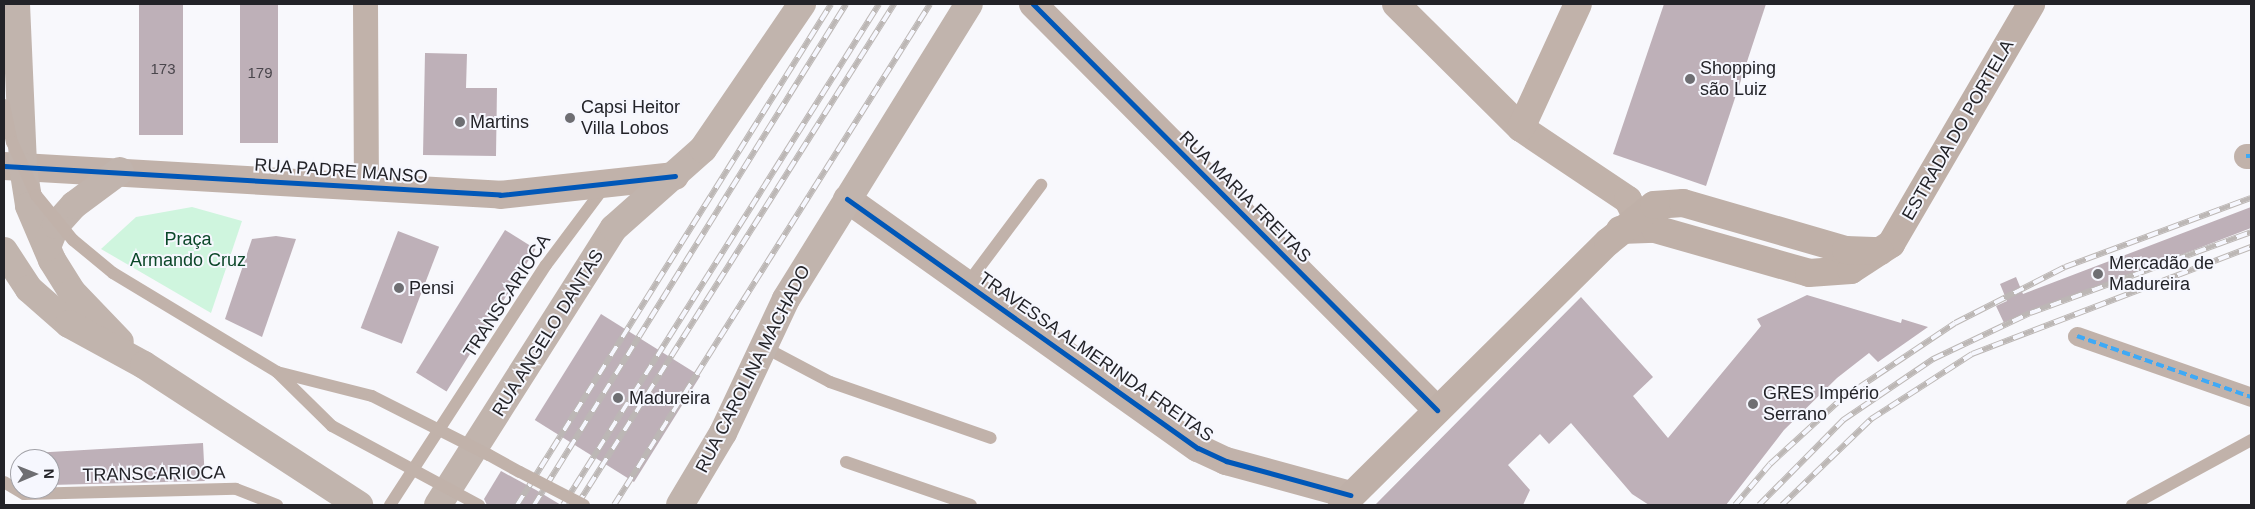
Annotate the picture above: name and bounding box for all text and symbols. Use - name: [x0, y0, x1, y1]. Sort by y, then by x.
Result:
- street label: ESTRADA DO PORTELA: [1897, 36, 2019, 224]
- place label: Shopping são Luiz: [1700, 58, 1776, 100]
- house number: 173: [150, 60, 176, 78]
- house number: 179: [247, 64, 273, 82]
- marker: Shopping são Luiz: [1684, 73, 1696, 85]
- place label: Capsi Heitor Villa Lobos: [581, 97, 680, 140]
- place label: Martins: [470, 111, 529, 133]
- marker: Capsi Heitor Villa Lobos: [563, 111, 577, 125]
- marker: Martins: [454, 116, 466, 128]
- street label: RUA MARIA FREITAS: [1174, 126, 1316, 268]
- street label: RUA PADRE MANSO: [253, 154, 429, 188]
- park label: Praça Armando Cruz: [130, 229, 246, 272]
- street label: TRANSCARIOCA: [459, 230, 555, 362]
- street label: RUA ANGELO DANTAS: [487, 245, 609, 421]
- place label: Mercadão de Madureira: [2109, 253, 2214, 296]
- street label: RUA CAROLINA MACHADO: [691, 261, 815, 477]
- street label: TRAVESSA ALMERINDA FREITAS: [973, 267, 1219, 447]
- marker: Mercadão de Madureira: [2091, 267, 2105, 281]
- place label: Pensi: [409, 277, 454, 299]
- marker: Pensi: [393, 282, 405, 294]
- place label: GRES Império Serrano: [1763, 383, 1879, 426]
- place label: Madureira: [629, 387, 710, 409]
- marker: Madureira: [611, 391, 625, 405]
- marker: GRES Império Serrano: [1747, 398, 1759, 410]
- north arrow: [10, 449, 60, 499]
- street label: TRANSCARIOCA: [82, 462, 226, 486]
- text: N: [41, 469, 57, 479]

